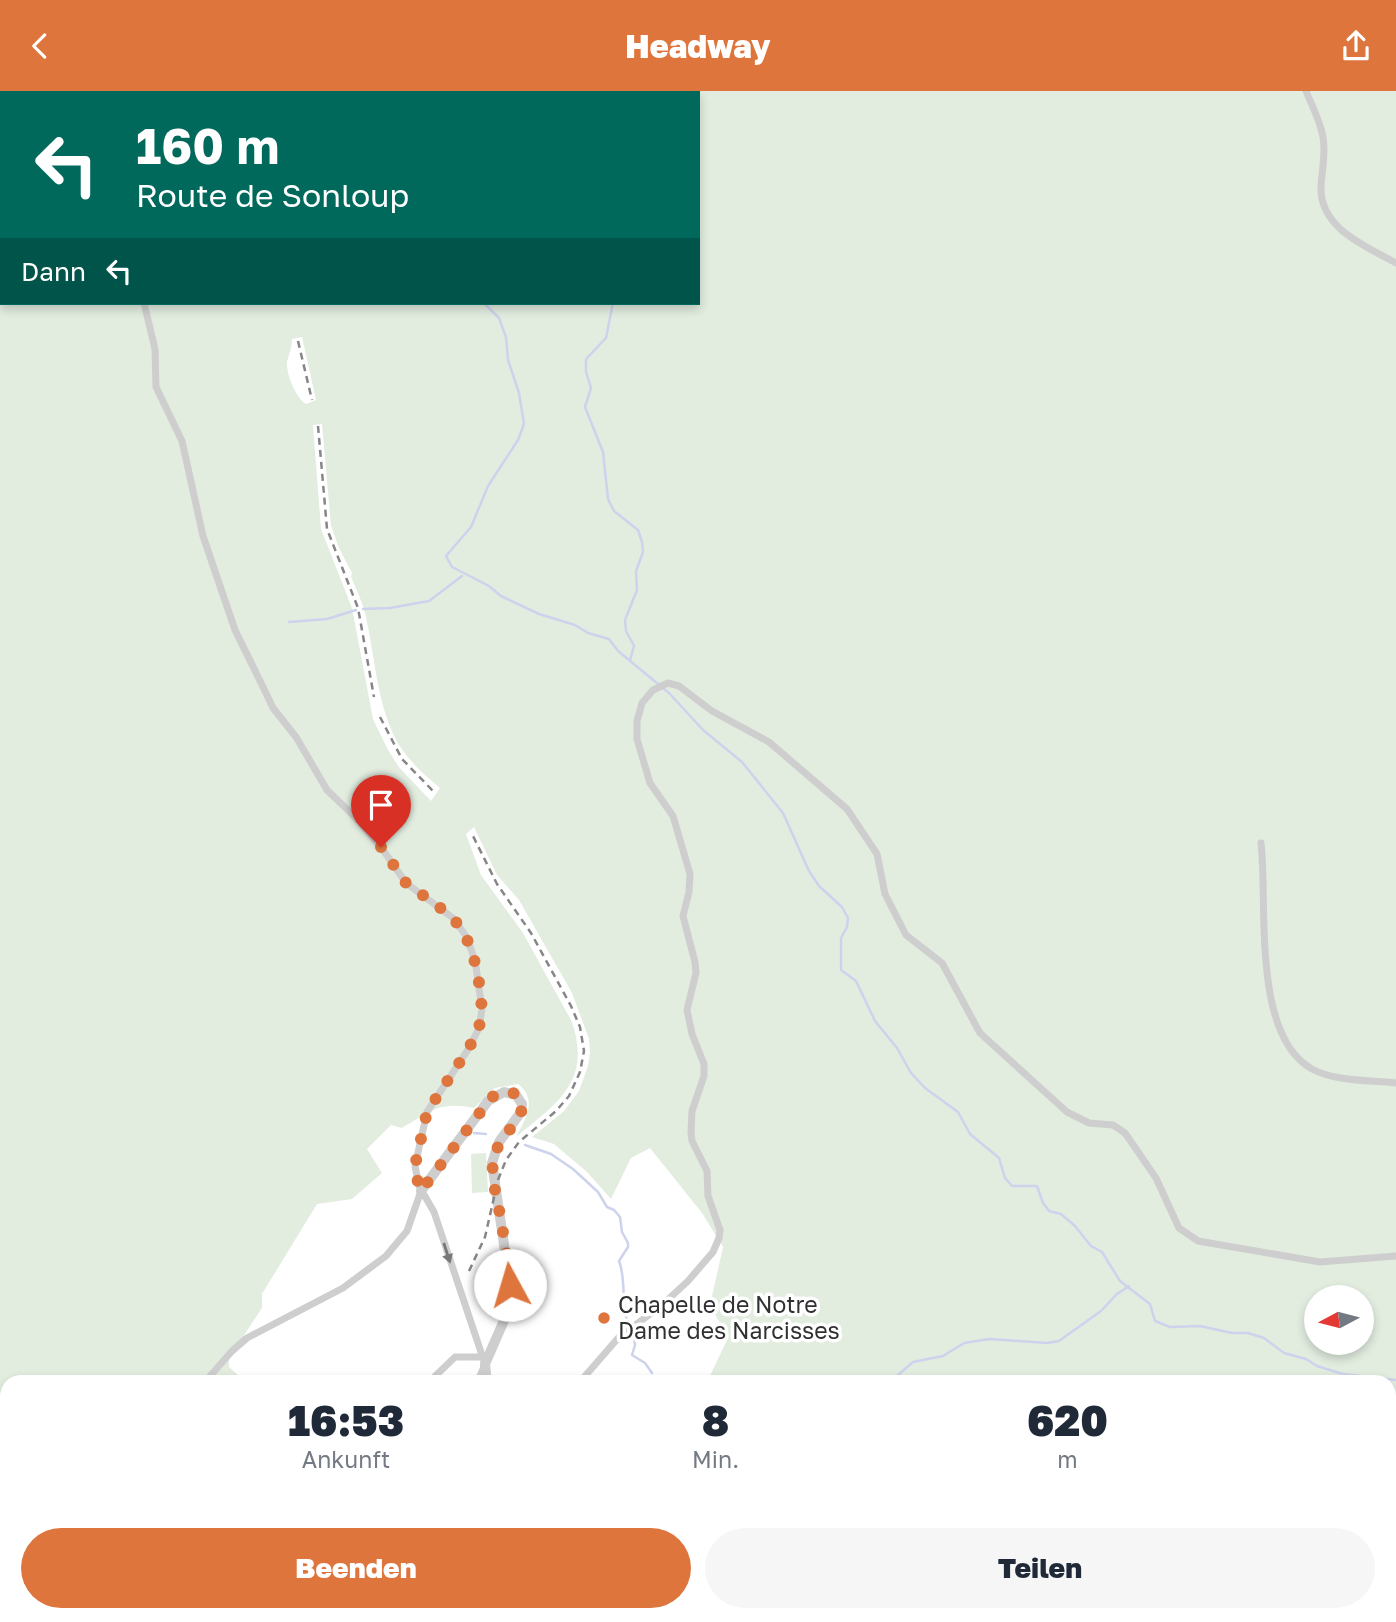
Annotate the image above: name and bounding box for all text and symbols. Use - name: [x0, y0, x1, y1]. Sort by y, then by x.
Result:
- icon: back: [21, 27, 59, 65]
- text: Headway: [625, 27, 771, 65]
- icon: share: [1337, 27, 1375, 65]
- text: 160 m: [136, 116, 279, 175]
- icon: left: [21, 119, 112, 210]
- text: Route de Sonloup: [136, 176, 409, 214]
- icon: left: [100, 252, 138, 290]
- text: Dann: [21, 256, 86, 287]
- pin: [351, 775, 411, 847]
- icon: arrive: [362, 786, 400, 824]
- one-way arrow: [443, 1243, 453, 1264]
- position arrow: [473, 1248, 547, 1322]
- north arrow: [1304, 1285, 1374, 1355]
- map controls: [1304, 1285, 1374, 1355]
- place label: Chapelle de Notre Dame des Narcisses: [618, 1290, 840, 1344]
- marker: Chapelle de Notre Dame des Narcisses: [596, 1310, 612, 1326]
- text: 16:53: [288, 1395, 404, 1445]
- text: 8: [702, 1395, 729, 1445]
- text: 620: [1027, 1395, 1108, 1445]
- text: Ankunft: [302, 1445, 390, 1473]
- text: Min.: [692, 1445, 739, 1473]
- text: m: [1057, 1445, 1078, 1473]
- button: Beenden: [21, 1528, 691, 1608]
- button: Teilen: [705, 1528, 1375, 1608]

